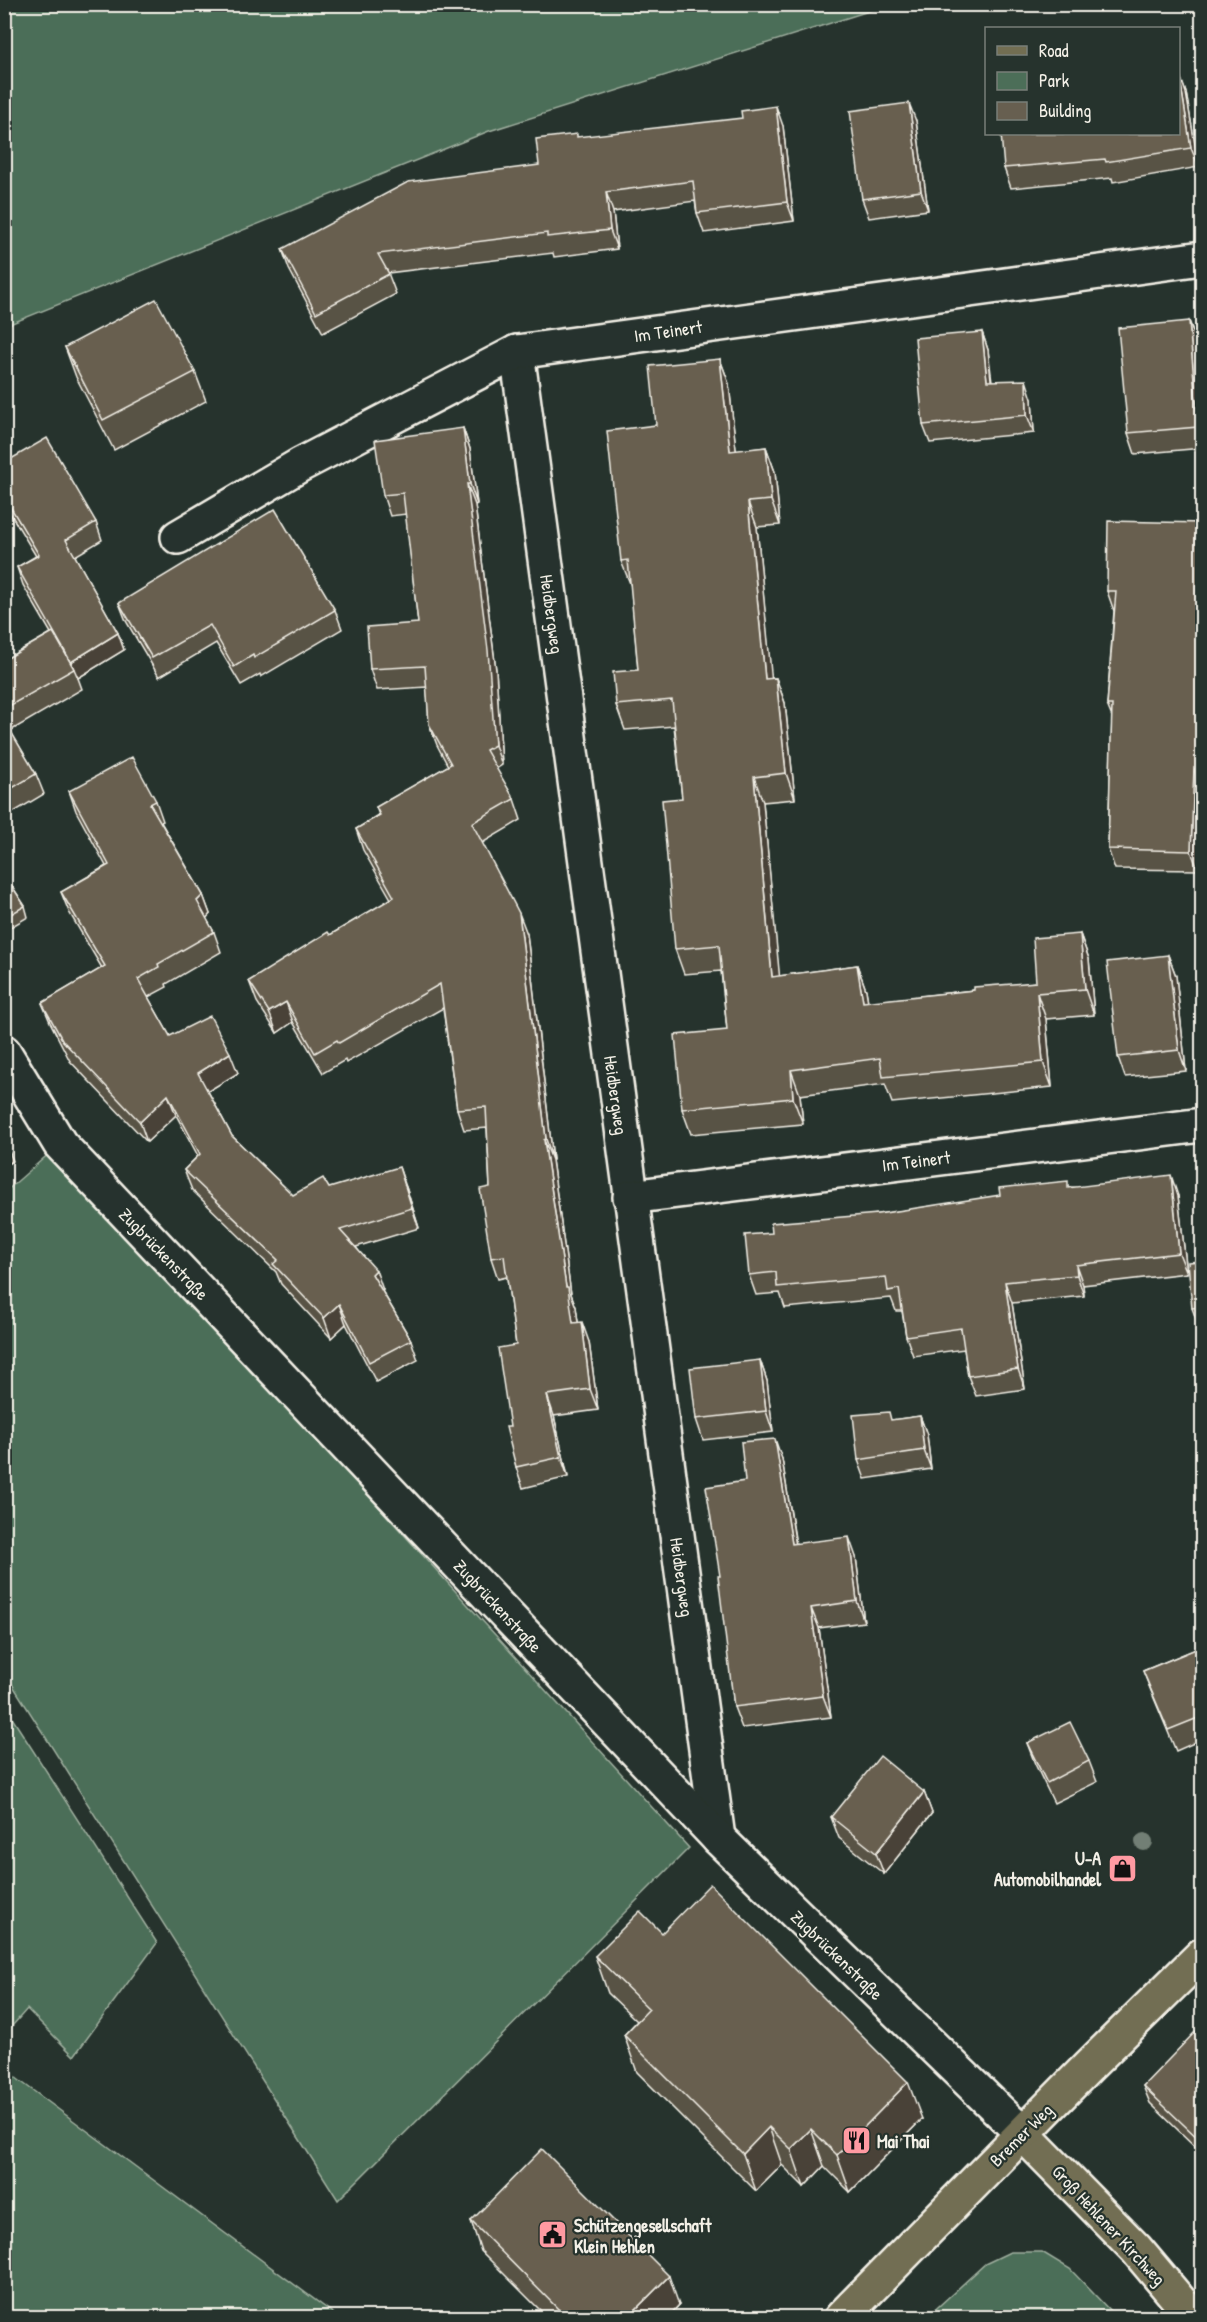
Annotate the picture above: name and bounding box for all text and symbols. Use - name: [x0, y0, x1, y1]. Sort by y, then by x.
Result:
- legend: [985, 27, 1180, 135]
- text: Road: [1039, 38, 1069, 63]
- text: Park: [1039, 68, 1070, 93]
- text: Building: [1039, 98, 1091, 123]
- street label: Im Teinert: [632, 314, 705, 348]
- street label: Heidbergweg: [534, 573, 570, 655]
- street label: Heidbergweg: [598, 1054, 634, 1136]
- street label: Im Teinert: [880, 1144, 952, 1178]
- street label: Zugbrückenstraße: [114, 1202, 214, 1306]
- street label: Heidbergweg: [664, 1536, 700, 1618]
- street label: Zugbrückenstraße: [448, 1554, 548, 1658]
- place label: U-A Automobilhandel: [994, 1846, 1102, 1892]
- shop icon: U-A Automobilhandel: [1106, 1852, 1138, 1884]
- street label: Zugbrückenstraße: [785, 1905, 889, 2005]
- street label: Bremer Weg: [984, 2098, 1058, 2172]
- restaurant icon: Mai Thai: [840, 2125, 872, 2157]
- place label: Mai Thai: [877, 2129, 930, 2154]
- street label: Groß Hehlener Kirchweg: [1047, 2159, 1171, 2291]
- place label: Schützengesellschaft Klein Hehlen: [574, 2213, 712, 2259]
- public building icon: Schützengesellschaft Klein Hehlen: [537, 2219, 569, 2251]

